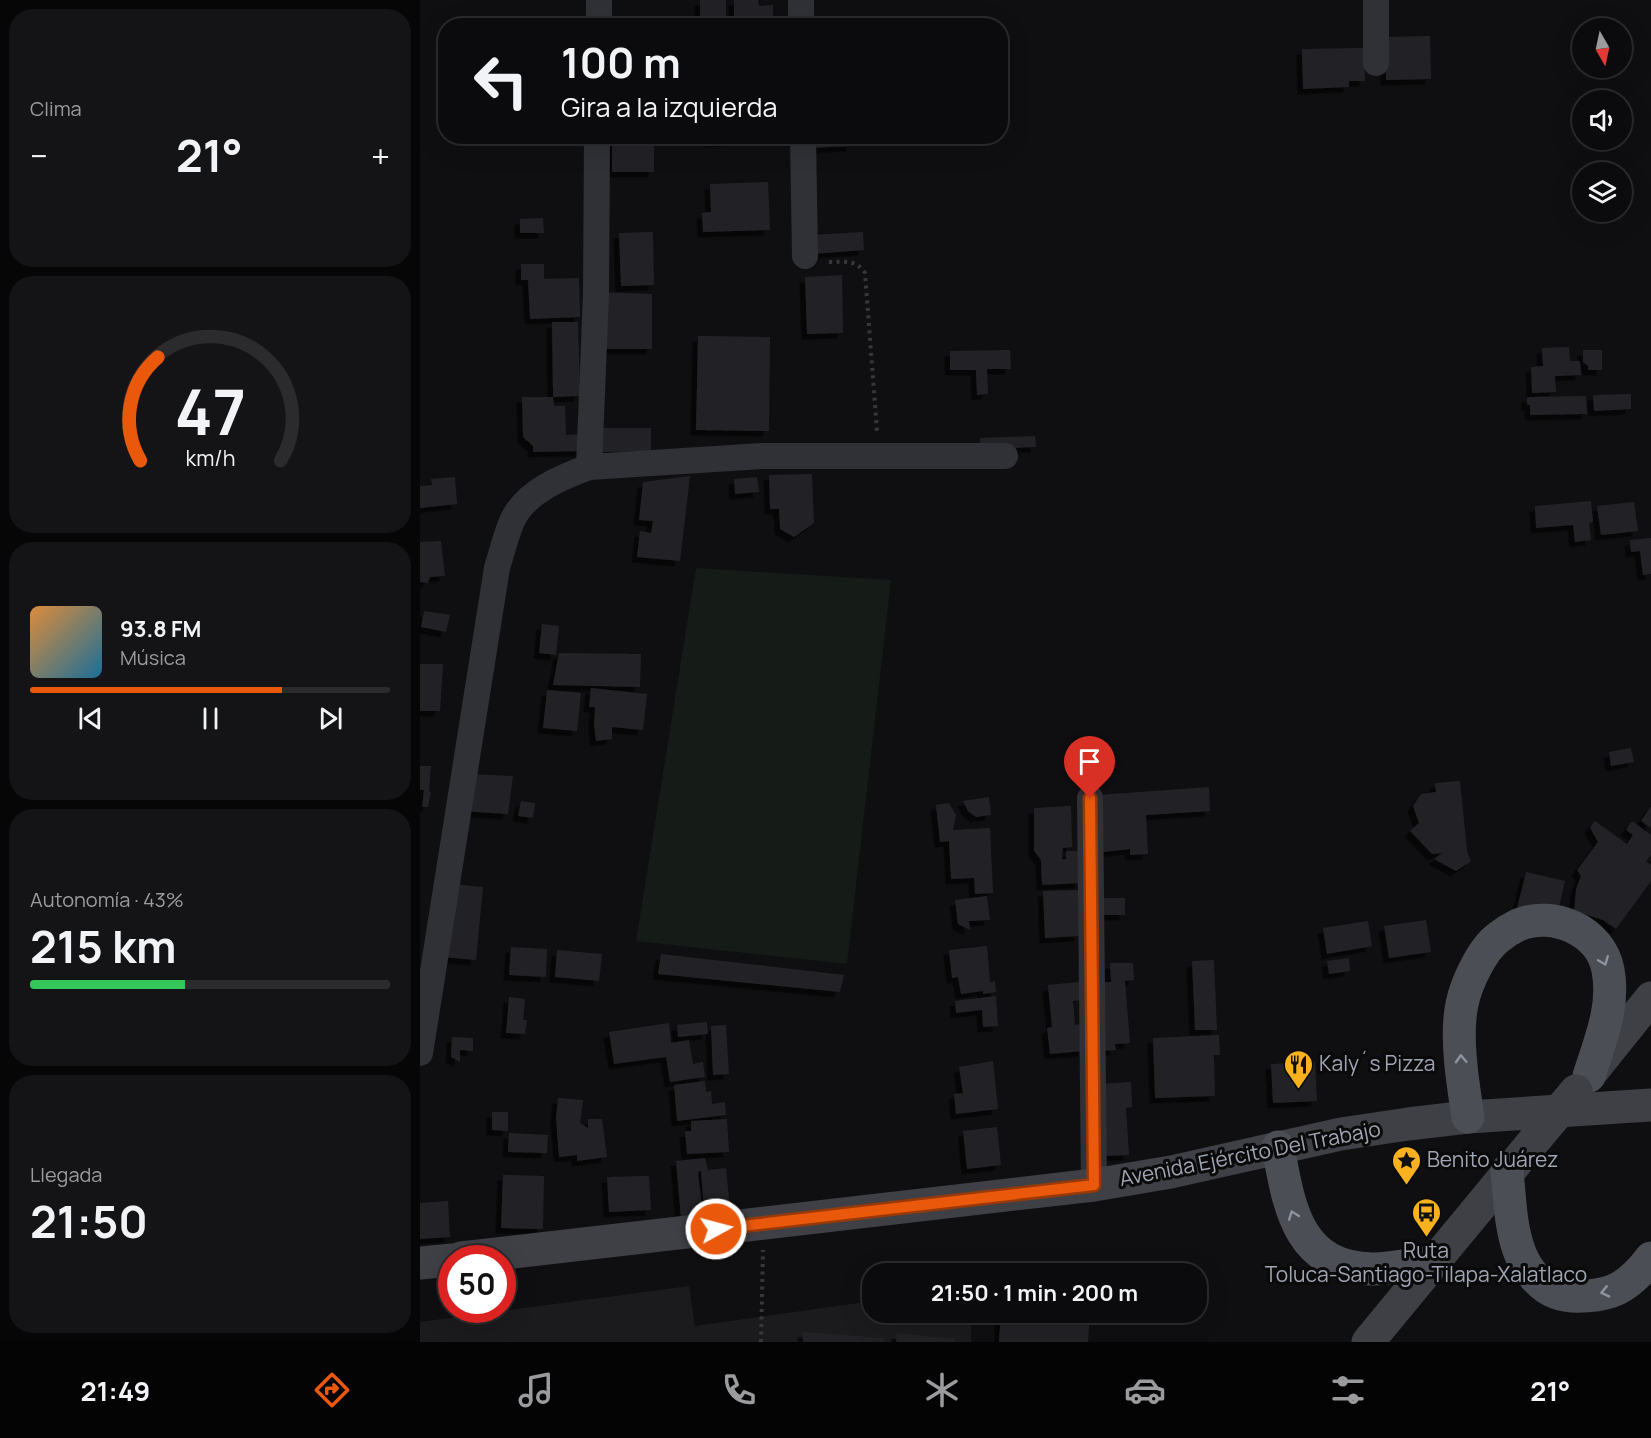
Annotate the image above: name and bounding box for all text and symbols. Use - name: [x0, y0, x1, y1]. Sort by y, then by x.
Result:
- north arrow: [1572, 18, 1632, 78]
- map controls: [1572, 18, 1632, 222]
- text: 100 m: [561, 33, 681, 91]
- icon: left: [462, 42, 540, 120]
- text: Gira a la izquierda: [561, 88, 777, 125]
- button: sound: [1572, 90, 1632, 150]
- text: Clima: [30, 95, 82, 122]
- text: 21°: [176, 124, 243, 186]
- text: −: [30, 133, 48, 178]
- text: +: [371, 133, 390, 178]
- button: layers: [1572, 162, 1632, 222]
- text: 47: [174, 369, 246, 455]
- text: km/h: [185, 444, 235, 473]
- text: 93.8 FM: [120, 614, 201, 644]
- text: Música: [120, 644, 186, 671]
- icon: previous: [74, 702, 107, 735]
- icon: pause: [194, 702, 227, 735]
- icon: next: [314, 702, 347, 735]
- pin: [1064, 736, 1115, 798]
- icon: arrive: [1073, 745, 1106, 778]
- text: Autonomía · 43%: [30, 886, 184, 913]
- text: 215 km: [30, 915, 177, 977]
- one-way arrow: [1597, 955, 1609, 966]
- restaurant icon: Kaly´s Pizza: [1282, 1048, 1314, 1090]
- place label: Kaly´s Pizza: [1319, 1049, 1435, 1077]
- one-way arrow: [1454, 1055, 1467, 1064]
- street label: Avenida Ejército Del Trabajo: [1117, 1114, 1383, 1192]
- place icon: Benito Juárez: [1390, 1144, 1422, 1186]
- place label: Benito Juárez: [1427, 1145, 1558, 1173]
- text: Llegada: [30, 1161, 102, 1188]
- text: 21:50: [30, 1190, 148, 1252]
- bus stop icon: Ruta Toluca-Santiago-Tilapa-Xalatlaco: [1410, 1196, 1442, 1238]
- position arrow: [684, 1197, 748, 1261]
- one-way arrow: [1288, 1210, 1301, 1221]
- place label: Ruta Toluca-Santiago-Tilapa-Xalatlaco: [1265, 1236, 1587, 1288]
- speed limit sign: 50: [438, 1245, 516, 1323]
- text: 21:50 · 1 min · 200 m: [931, 1278, 1138, 1308]
- one-way arrow: [1601, 1285, 1611, 1298]
- icon: directions: [311, 1369, 353, 1411]
- icon: music: [515, 1369, 557, 1411]
- icon: phone: [718, 1369, 760, 1411]
- icon: climate: [921, 1369, 963, 1411]
- icon: car: [1124, 1369, 1166, 1411]
- icon: filters: [1327, 1369, 1369, 1411]
- text: 21:49: [81, 1372, 150, 1409]
- text: 21°: [1530, 1372, 1570, 1409]

